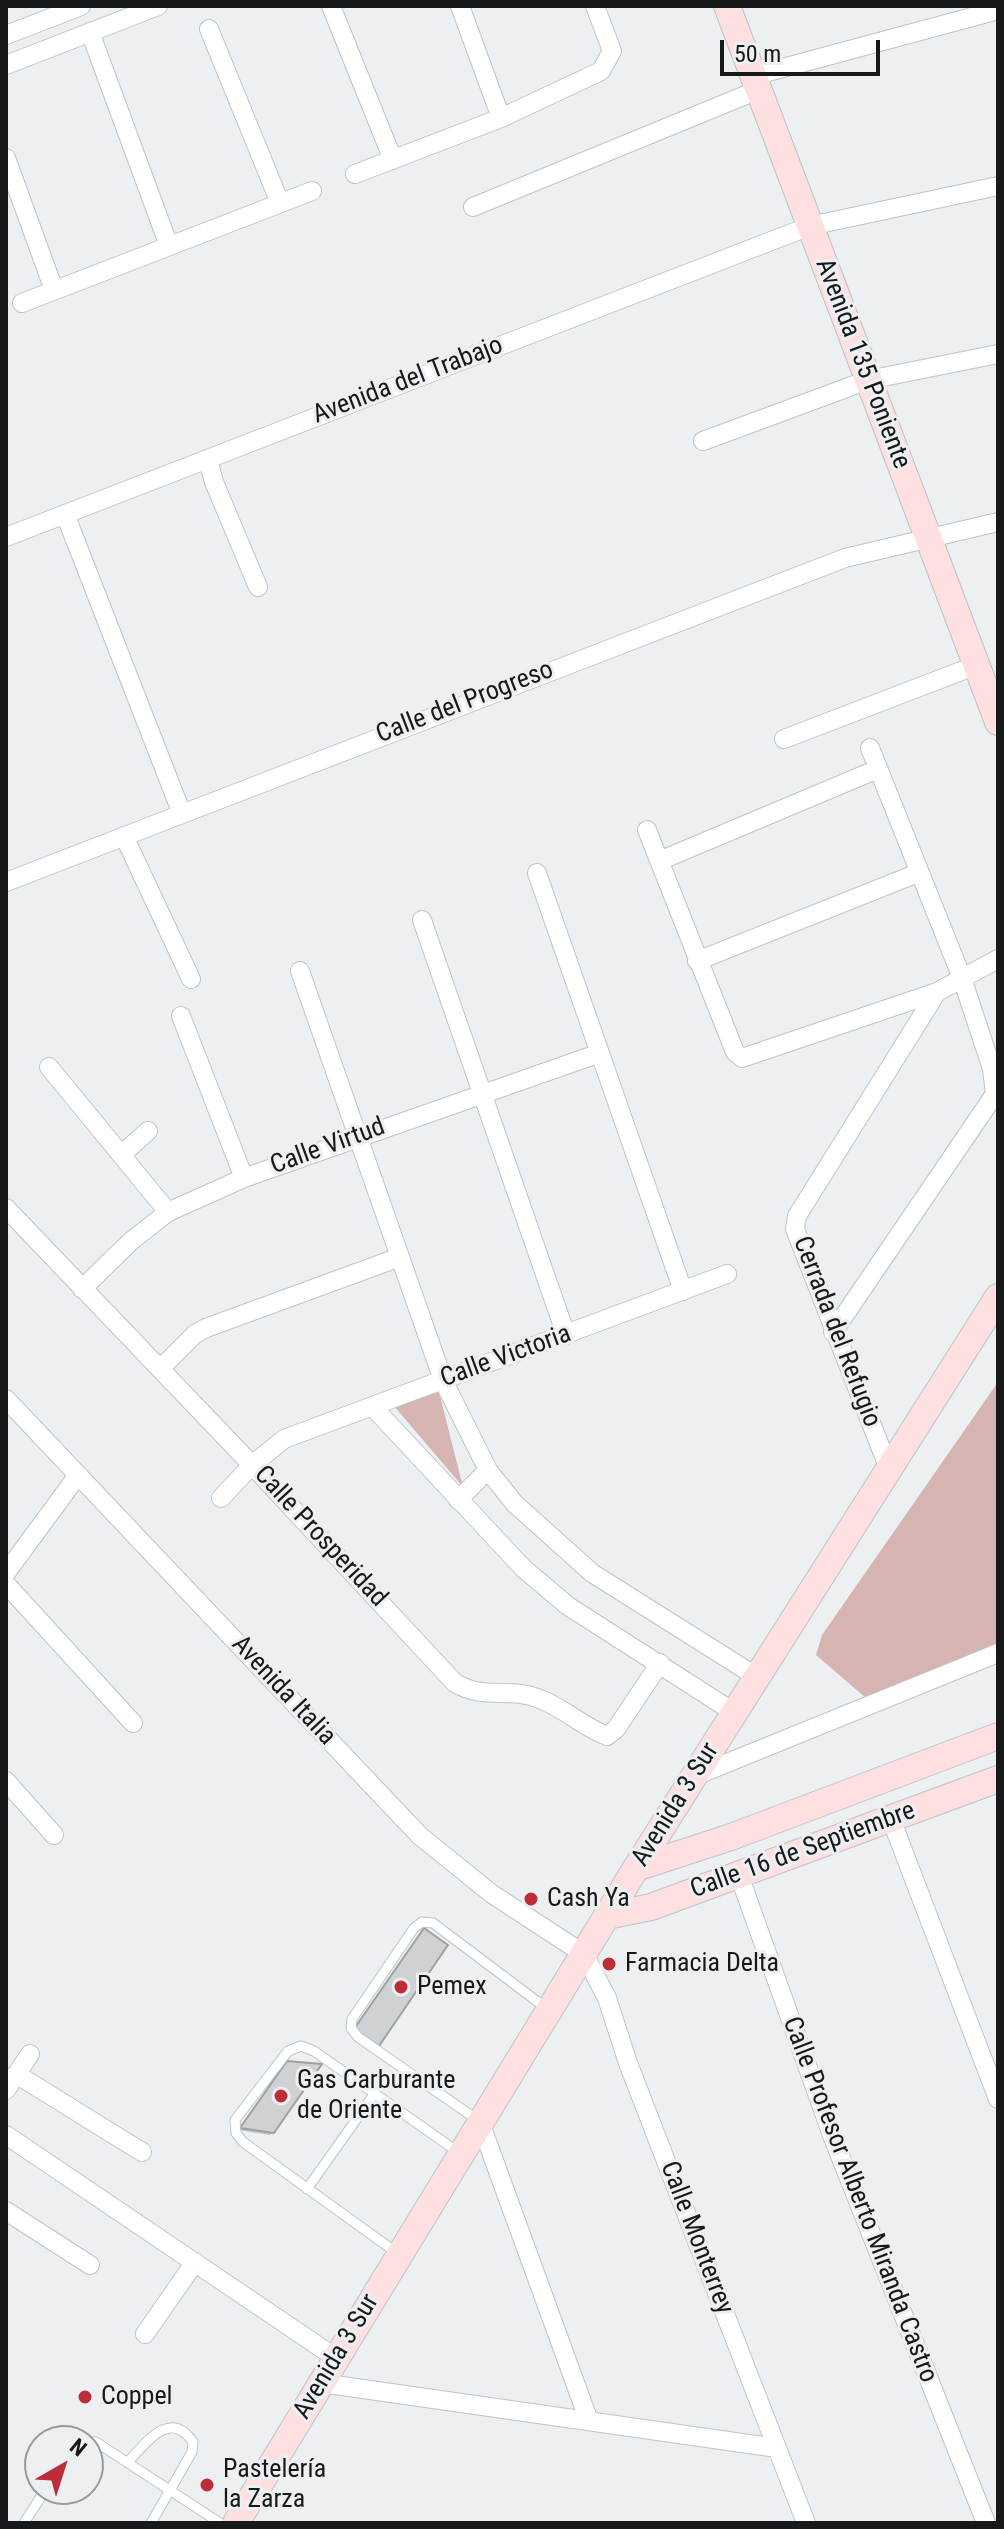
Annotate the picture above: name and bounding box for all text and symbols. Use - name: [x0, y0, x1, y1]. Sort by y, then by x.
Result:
- scale bar: [724, 24, 884, 74]
- text: 50 m: [734, 40, 781, 68]
- street label: Avenida 135 Poniente: [808, 255, 916, 473]
- street label: Avenida del Trabajo: [309, 330, 507, 432]
- street label: Calle del Progreso: [372, 655, 558, 751]
- street label: Calle Virtud: [266, 1112, 390, 1182]
- street label: Cerrada del Refugio: [785, 1232, 887, 1432]
- street label: Calle Victoria: [436, 1319, 576, 1395]
- street label: Calle Prosperidad: [247, 1460, 393, 1614]
- street label: Avenida Italia: [224, 1630, 342, 1752]
- street label: Avenida 3 Sur: [626, 1737, 726, 1873]
- street label: Calle 16 de Septiembre: [687, 1796, 919, 1906]
- place label: Cash Ya: [547, 1883, 630, 1915]
- marker: Cash Ya: [522, 1890, 540, 1908]
- place label: Farmacia Delta: [625, 1948, 779, 1980]
- marker: Farmacia Delta: [600, 1955, 618, 1973]
- place label: Pemex: [417, 1971, 487, 2003]
- marker: Pemex: [392, 1978, 410, 1996]
- street label: Calle Profesor Alberto Miranda Castro: [775, 2013, 943, 2387]
- place label: Gas Carburante de Oriente: [297, 2065, 455, 2126]
- marker: Gas Carburante de Oriente: [272, 2087, 290, 2105]
- street label: Calle Monterrey: [653, 2157, 739, 2319]
- street label: Avenida 3 Sur: [288, 2289, 386, 2425]
- place label: Coppel: [101, 2381, 173, 2413]
- marker: Coppel: [76, 2388, 94, 2406]
- north arrow: [24, 2425, 104, 2505]
- text: N: [65, 2434, 91, 2461]
- place label: Pastelería la Zarza: [223, 2454, 326, 2516]
- marker: Pastelería la Zarza: [198, 2476, 216, 2494]

